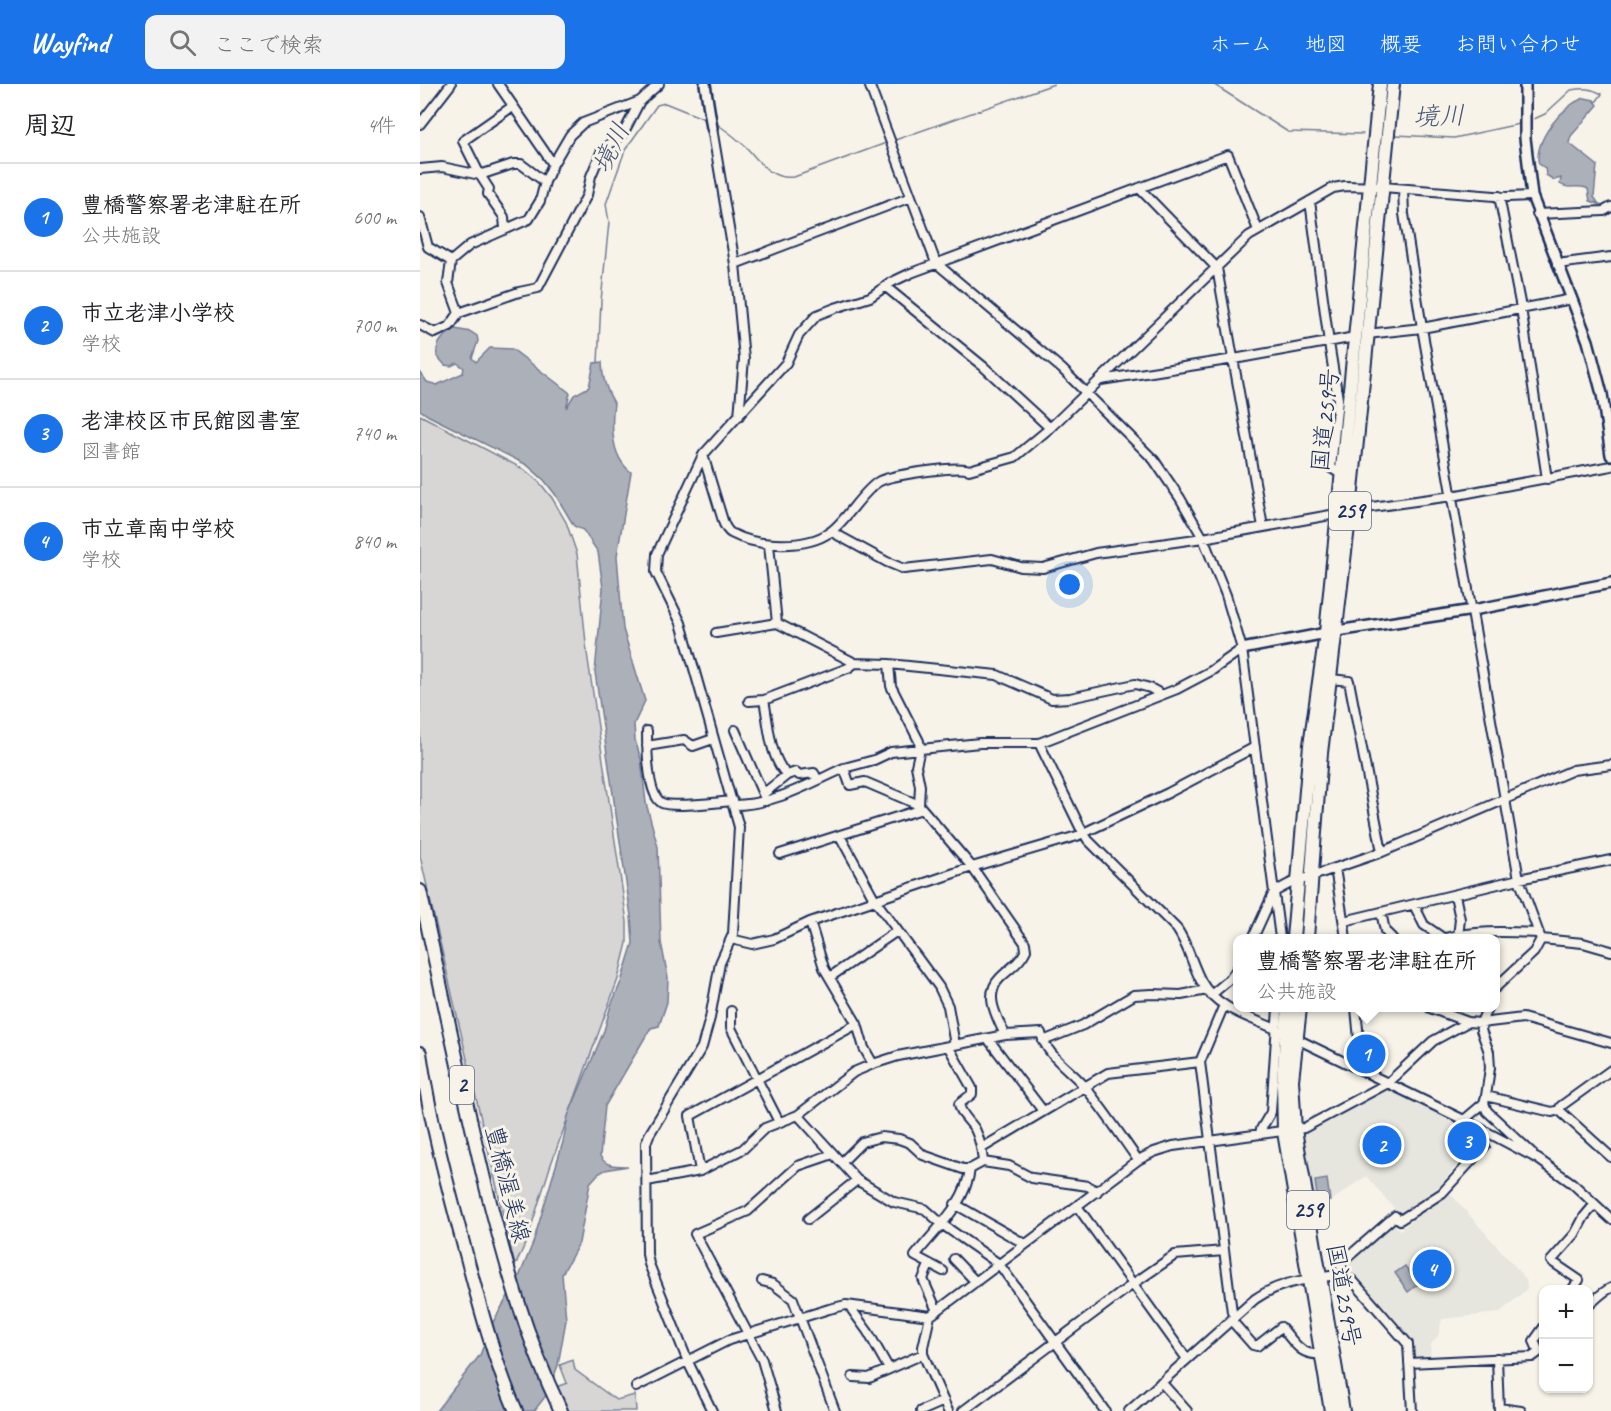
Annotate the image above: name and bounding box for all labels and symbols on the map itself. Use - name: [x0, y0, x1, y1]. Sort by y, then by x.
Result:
- water label: 境川: [1412, 99, 1466, 133]
- water label: 境川: [585, 117, 637, 179]
- street label: 国道259号: [1305, 367, 1345, 473]
- road number: 259: [1329, 492, 1371, 530]
- your location: [1055, 570, 1084, 599]
- pin: 1: [1346, 1032, 1386, 1076]
- road number: 2: [450, 1066, 474, 1104]
- pin: 3: [1448, 1118, 1486, 1164]
- street label: 豊橋渥美線: [479, 1122, 537, 1246]
- pin: 2: [1362, 1122, 1402, 1168]
- road number: 259: [1287, 1191, 1329, 1229]
- street label: 国道259号: [1320, 1241, 1368, 1349]
- pin: 4: [1412, 1246, 1452, 1292]

